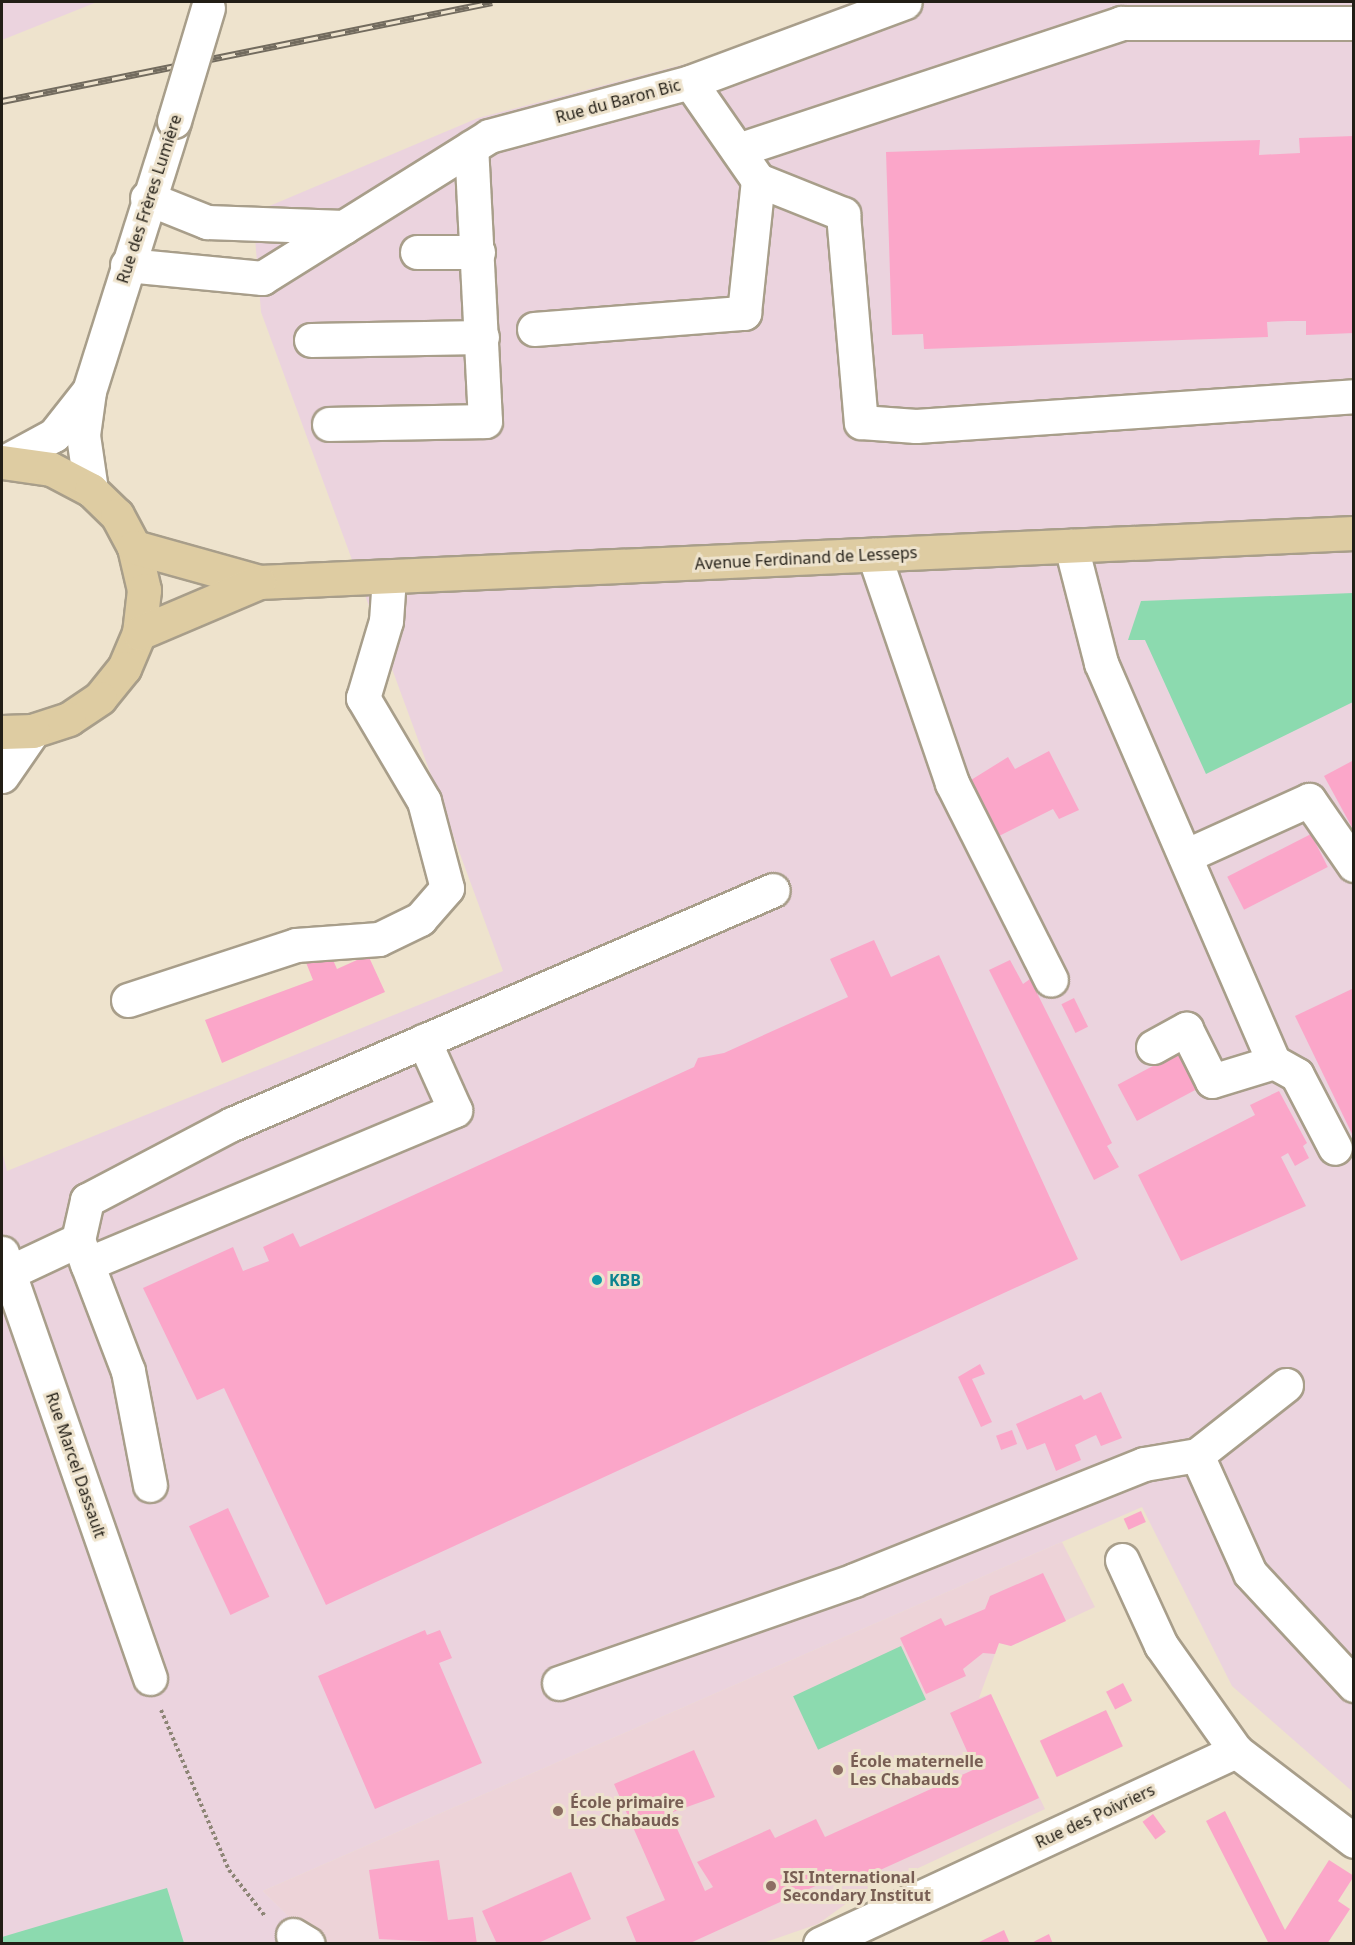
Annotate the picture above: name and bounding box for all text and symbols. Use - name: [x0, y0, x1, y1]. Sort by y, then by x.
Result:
- street label: Rue du Baron Bic: [553, 75, 683, 127]
- street label: Rue des Frères Lumière: [113, 112, 185, 286]
- street label: Avenue Ferdinand de Lesseps: [694, 543, 918, 573]
- place label: KBB: [609, 1270, 641, 1290]
- marker: KBB: [590, 1273, 604, 1287]
- street label: Rue Marcel Dassault: [42, 1390, 110, 1540]
- place label: École maternelle Les Chabauds: [850, 1751, 984, 1789]
- marker: École maternelle Les Chabauds: [831, 1763, 845, 1777]
- street label: Rue des Poivriers: [1032, 1780, 1158, 1852]
- place label: École primaire Les Chabauds: [570, 1792, 684, 1830]
- marker: École primaire Les Chabauds: [551, 1804, 565, 1818]
- place label: ISI International Secondary Institut: [783, 1867, 931, 1905]
- marker: ISI International Secondary Institut: [764, 1879, 778, 1893]

